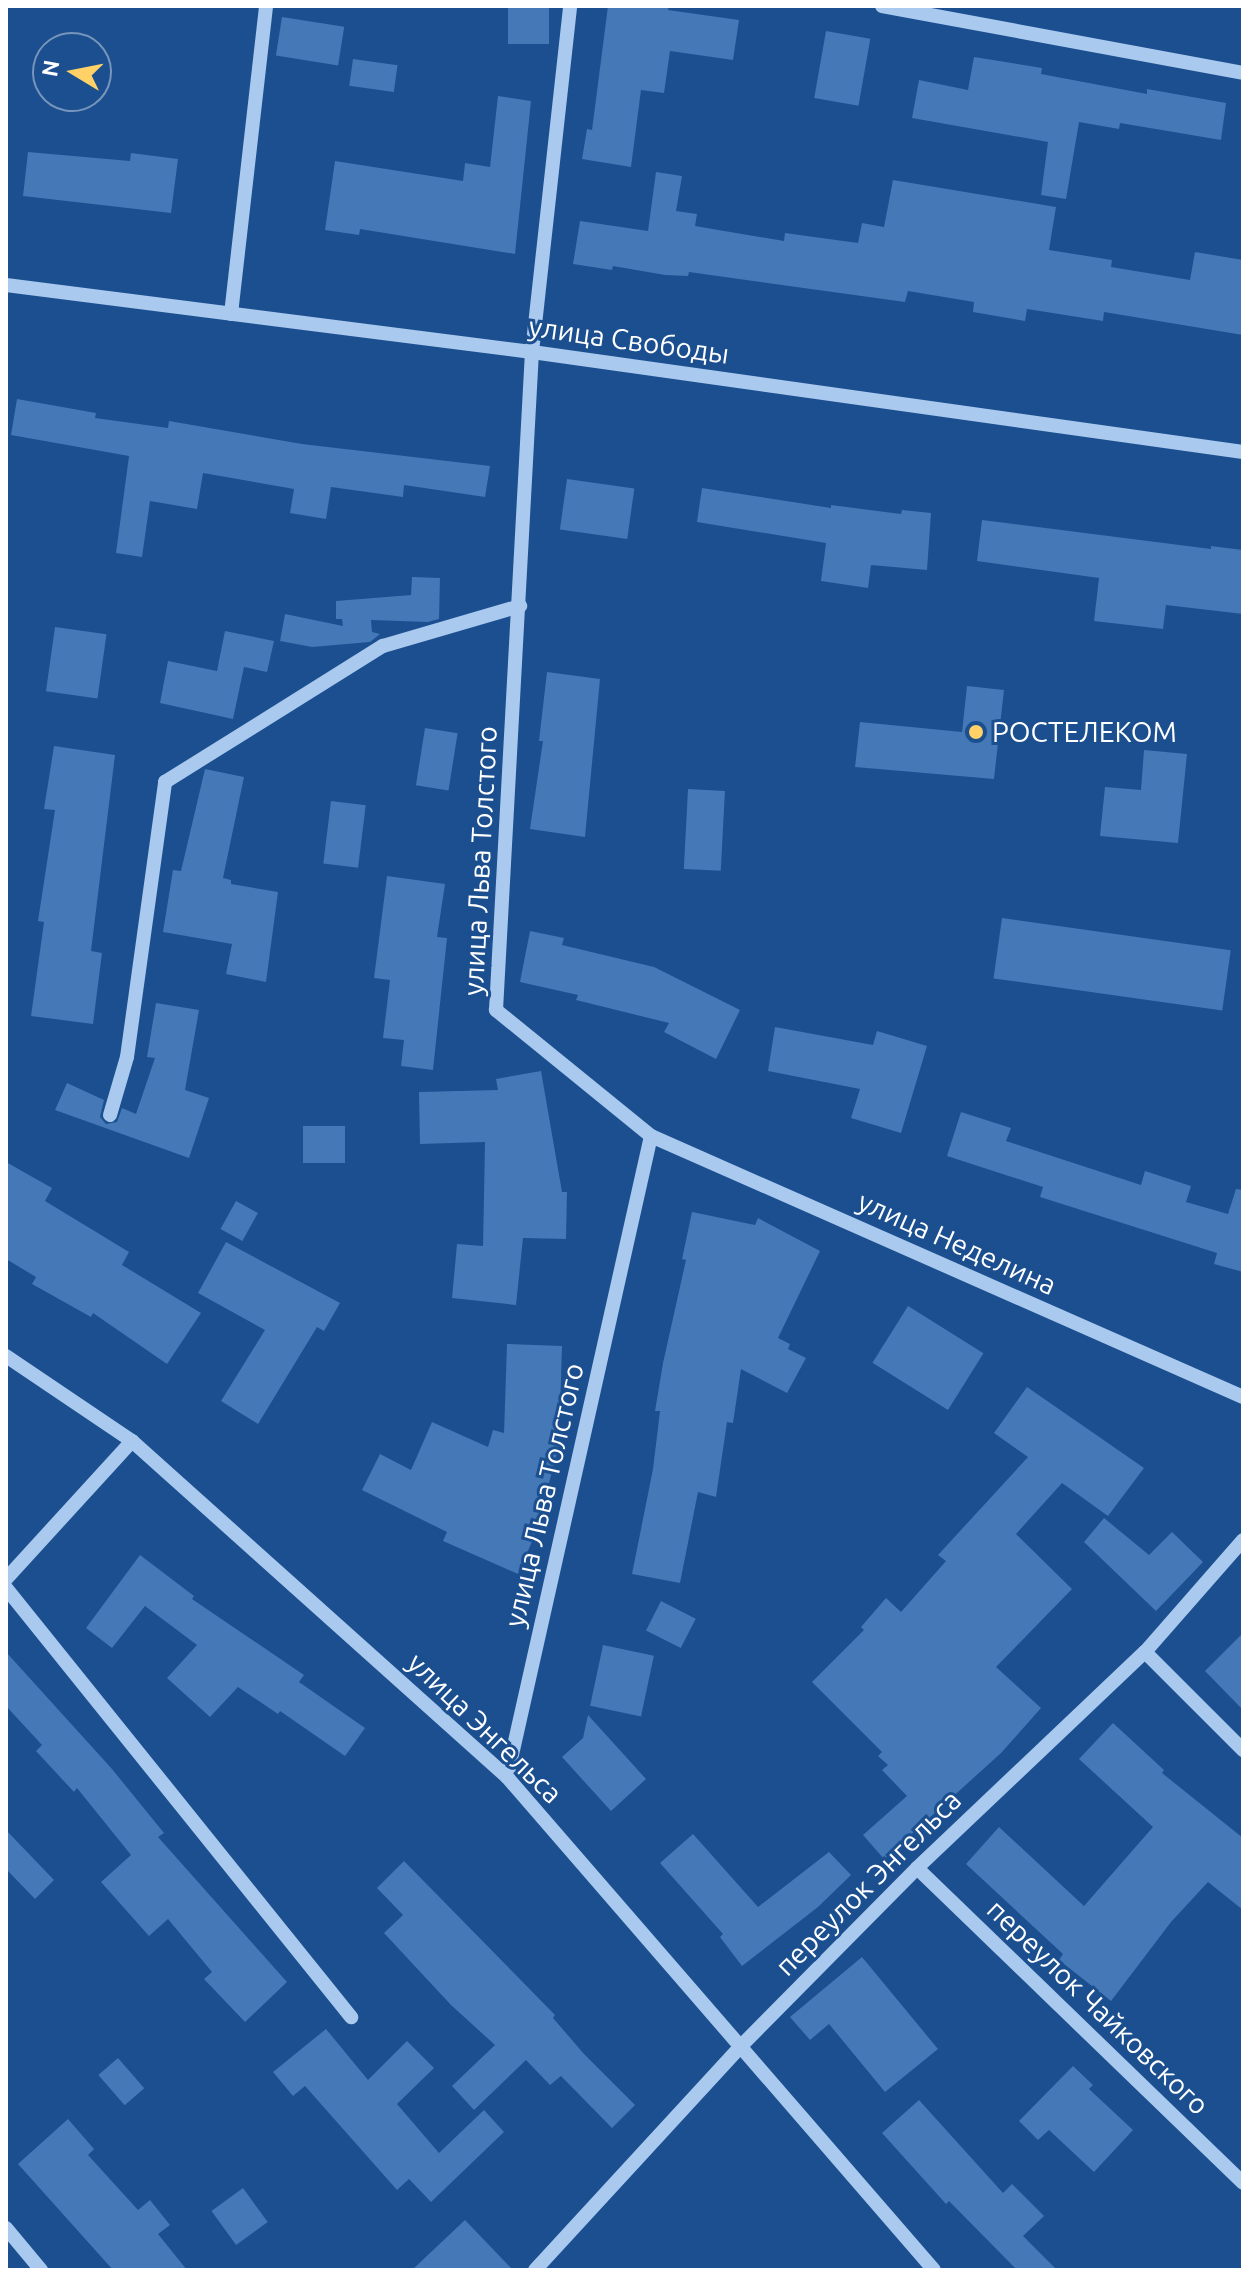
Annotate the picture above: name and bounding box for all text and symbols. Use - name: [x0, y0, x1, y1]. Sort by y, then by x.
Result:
- north arrow: [32, 32, 112, 112]
- text: N: [36, 58, 64, 78]
- street label: улица Свободы: [527, 309, 731, 371]
- place label: РОСТЕЛЕКОМ: [992, 715, 1177, 749]
- marker: РОСТЕЛЕКОМ: [967, 723, 985, 741]
- street label: улица Льва Толстого: [456, 725, 504, 997]
- street label: улица Неделина: [853, 1184, 1061, 1302]
- street label: улица Льва Толстого: [497, 1360, 591, 1630]
- street label: улица Энгельса: [401, 1646, 569, 1810]
- street label: переулок Энгельса: [768, 1783, 968, 1983]
- street label: переулок Чайковского: [980, 1893, 1216, 2121]

